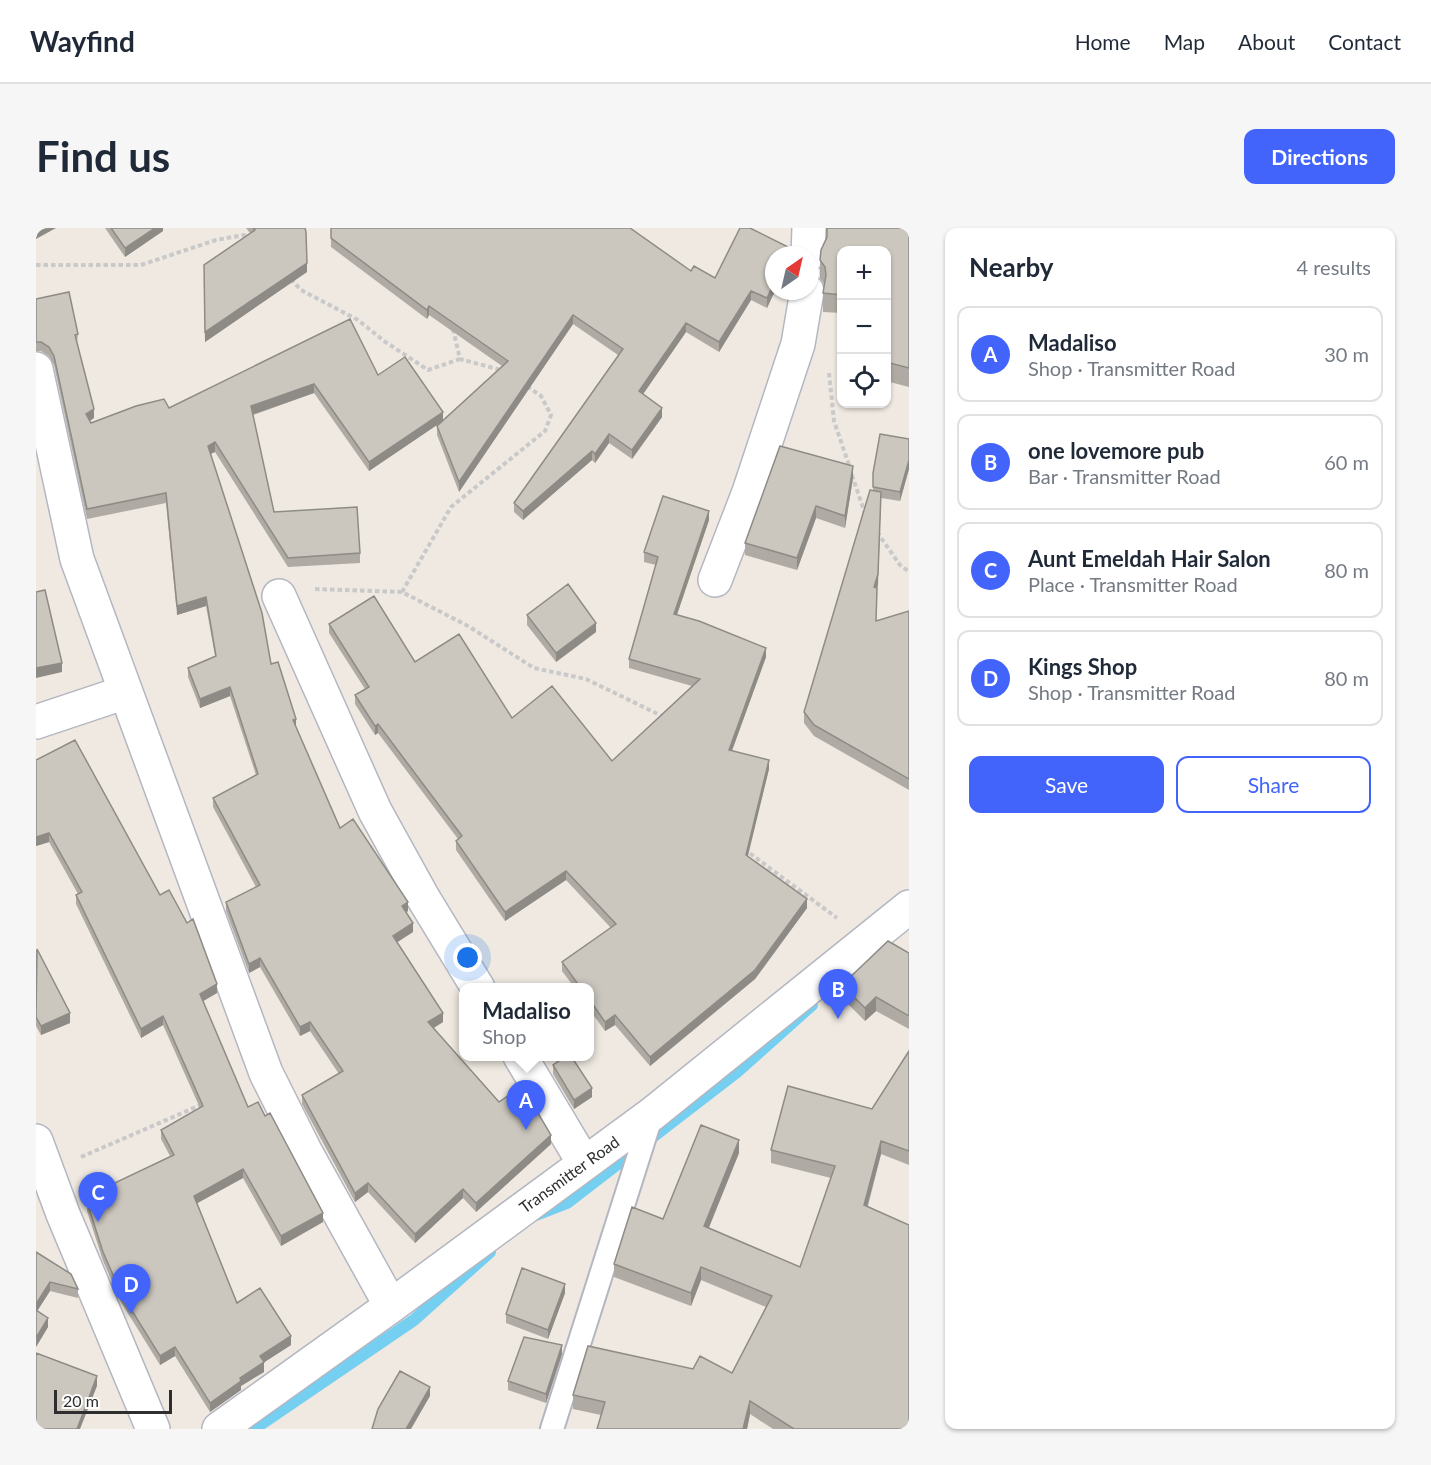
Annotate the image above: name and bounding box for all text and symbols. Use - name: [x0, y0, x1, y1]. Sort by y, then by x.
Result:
- text: Wayfind: [30, 24, 135, 58]
- text: Home: [1075, 29, 1131, 54]
- text: Map: [1164, 29, 1205, 54]
- text: About: [1238, 29, 1295, 54]
- text: Contact: [1328, 29, 1401, 54]
- button: Directions: [1244, 129, 1395, 184]
- text: Find us: [36, 131, 170, 181]
- north arrow: [765, 246, 819, 300]
- map controls: [837, 246, 891, 408]
- button: +: [837, 246, 891, 300]
- text: Nearby: [969, 251, 1054, 283]
- text: 4 results: [1296, 255, 1371, 279]
- button: −: [837, 300, 891, 354]
- text: Madaliso: [1028, 329, 1117, 356]
- text: A: [984, 342, 997, 366]
- text: 30 m: [1324, 342, 1369, 366]
- button: locate: [837, 354, 891, 408]
- text: Shop · Transmitter Road: [1028, 356, 1235, 380]
- text: one lovemore pub: [1028, 437, 1204, 464]
- text: B: [984, 450, 997, 474]
- text: 60 m: [1324, 450, 1369, 474]
- text: Bar · Transmitter Road: [1028, 464, 1221, 488]
- text: Aunt Emeldah Hair Salon: [1028, 545, 1271, 572]
- text: C: [984, 558, 997, 582]
- text: 80 m: [1324, 558, 1369, 582]
- text: Place · Transmitter Road: [1028, 572, 1238, 596]
- text: Kings Shop: [1028, 653, 1137, 680]
- text: D: [983, 666, 998, 690]
- text: 80 m: [1324, 666, 1369, 690]
- text: Shop · Transmitter Road: [1028, 680, 1235, 704]
- button: Save: [969, 756, 1164, 813]
- button: Share: [1176, 756, 1371, 813]
- your location: [453, 943, 482, 972]
- pin: B: [818, 970, 858, 1019]
- popup: [459, 983, 594, 1061]
- text: Madaliso: [482, 997, 571, 1024]
- text: Shop: [482, 1024, 527, 1048]
- pin: A: [506, 1080, 546, 1130]
- street label: Transmitter Road: [515, 1131, 623, 1217]
- pin: C: [78, 1172, 118, 1222]
- pin: D: [112, 1264, 151, 1314]
- scale bar: [54, 1387, 172, 1414]
- text: 20 m: [63, 1391, 99, 1410]

